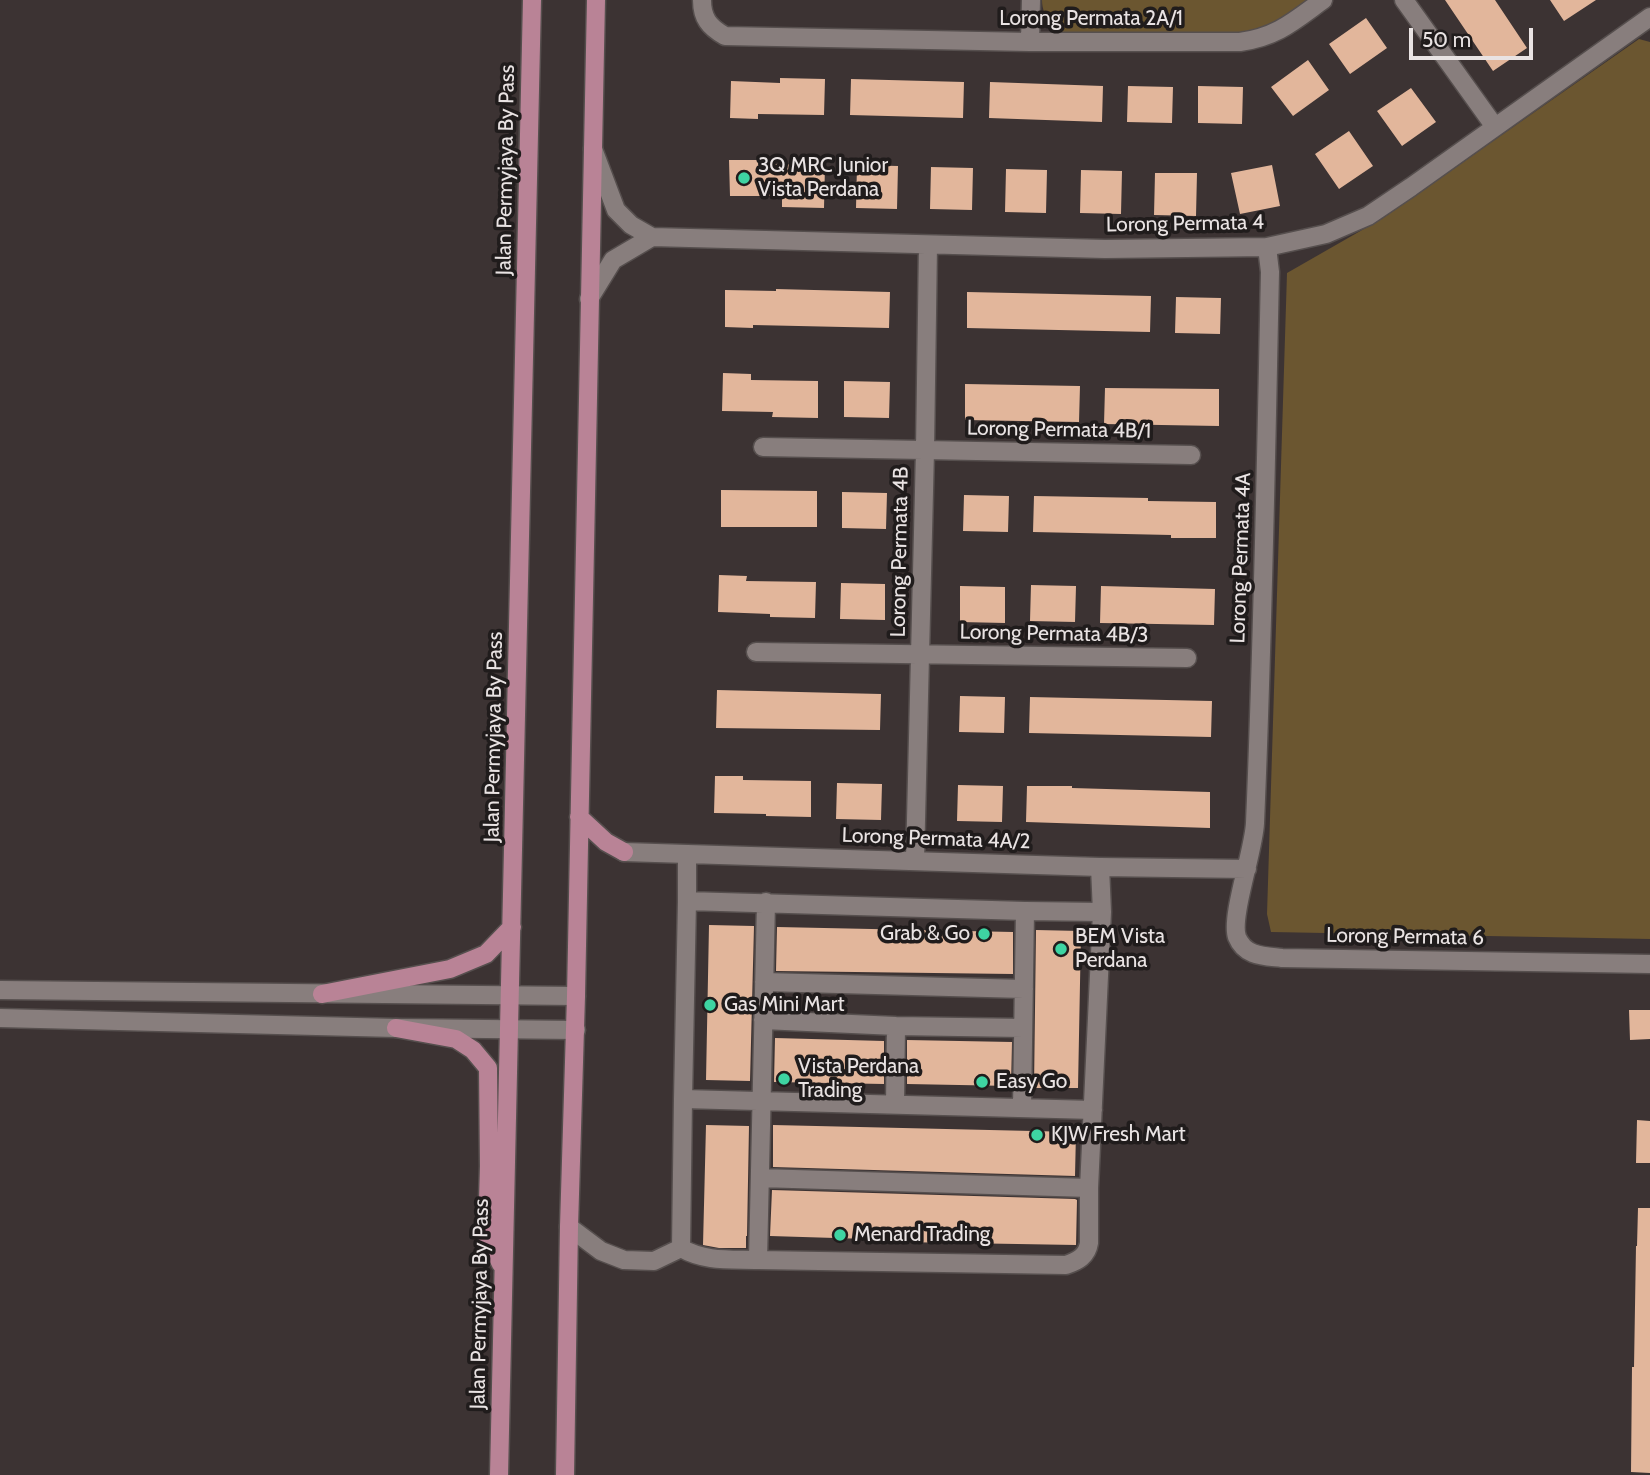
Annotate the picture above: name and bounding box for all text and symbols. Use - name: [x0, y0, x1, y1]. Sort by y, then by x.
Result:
- street label: Lorong Permata 2A/1: [999, 6, 1183, 32]
- scale bar: [1412, 14, 1536, 58]
- text: 50 m: [1422, 27, 1471, 52]
- street label: Jalan Permyjaya By Pass: [492, 64, 520, 276]
- place label: 3Q MRC Junior Vista Perdana: [758, 153, 888, 203]
- marker: 3Q MRC Junior Vista Perdana: [736, 170, 752, 186]
- street label: Lorong Permata 4: [1106, 210, 1264, 238]
- street label: Lorong Permata 4B/1: [967, 416, 1151, 444]
- street label: Lorong Permata 4B: [886, 466, 914, 638]
- street label: Lorong Permata 4A: [1225, 472, 1257, 644]
- street label: Lorong Permata 4B/3: [959, 620, 1149, 648]
- street label: Jalan Permyjaya By Pass: [480, 631, 508, 843]
- street label: Lorong Permata 4A/2: [841, 823, 1031, 855]
- place label: Grab & Go: [880, 921, 970, 947]
- street label: Lorong Permata 6: [1326, 923, 1484, 951]
- place label: BEM Vista Perdana: [1075, 924, 1165, 974]
- marker: Grab & Go: [976, 926, 992, 942]
- marker: BEM Vista Perdana: [1053, 941, 1069, 957]
- place label: Gas Mini Mart: [724, 992, 845, 1018]
- marker: Gas Mini Mart: [702, 997, 718, 1013]
- place label: Vista Perdana Trading: [798, 1054, 919, 1104]
- place label: Easy Go: [996, 1069, 1067, 1095]
- marker: Vista Perdana Trading: [776, 1071, 792, 1087]
- marker: Easy Go: [974, 1074, 990, 1090]
- place label: KJW Fresh Mart: [1051, 1122, 1186, 1148]
- marker: KJW Fresh Mart: [1029, 1127, 1045, 1143]
- street label: Jalan Permyjaya By Pass: [466, 1198, 494, 1410]
- place label: Menard Trading: [854, 1222, 990, 1248]
- marker: Menard Trading: [832, 1227, 848, 1243]

